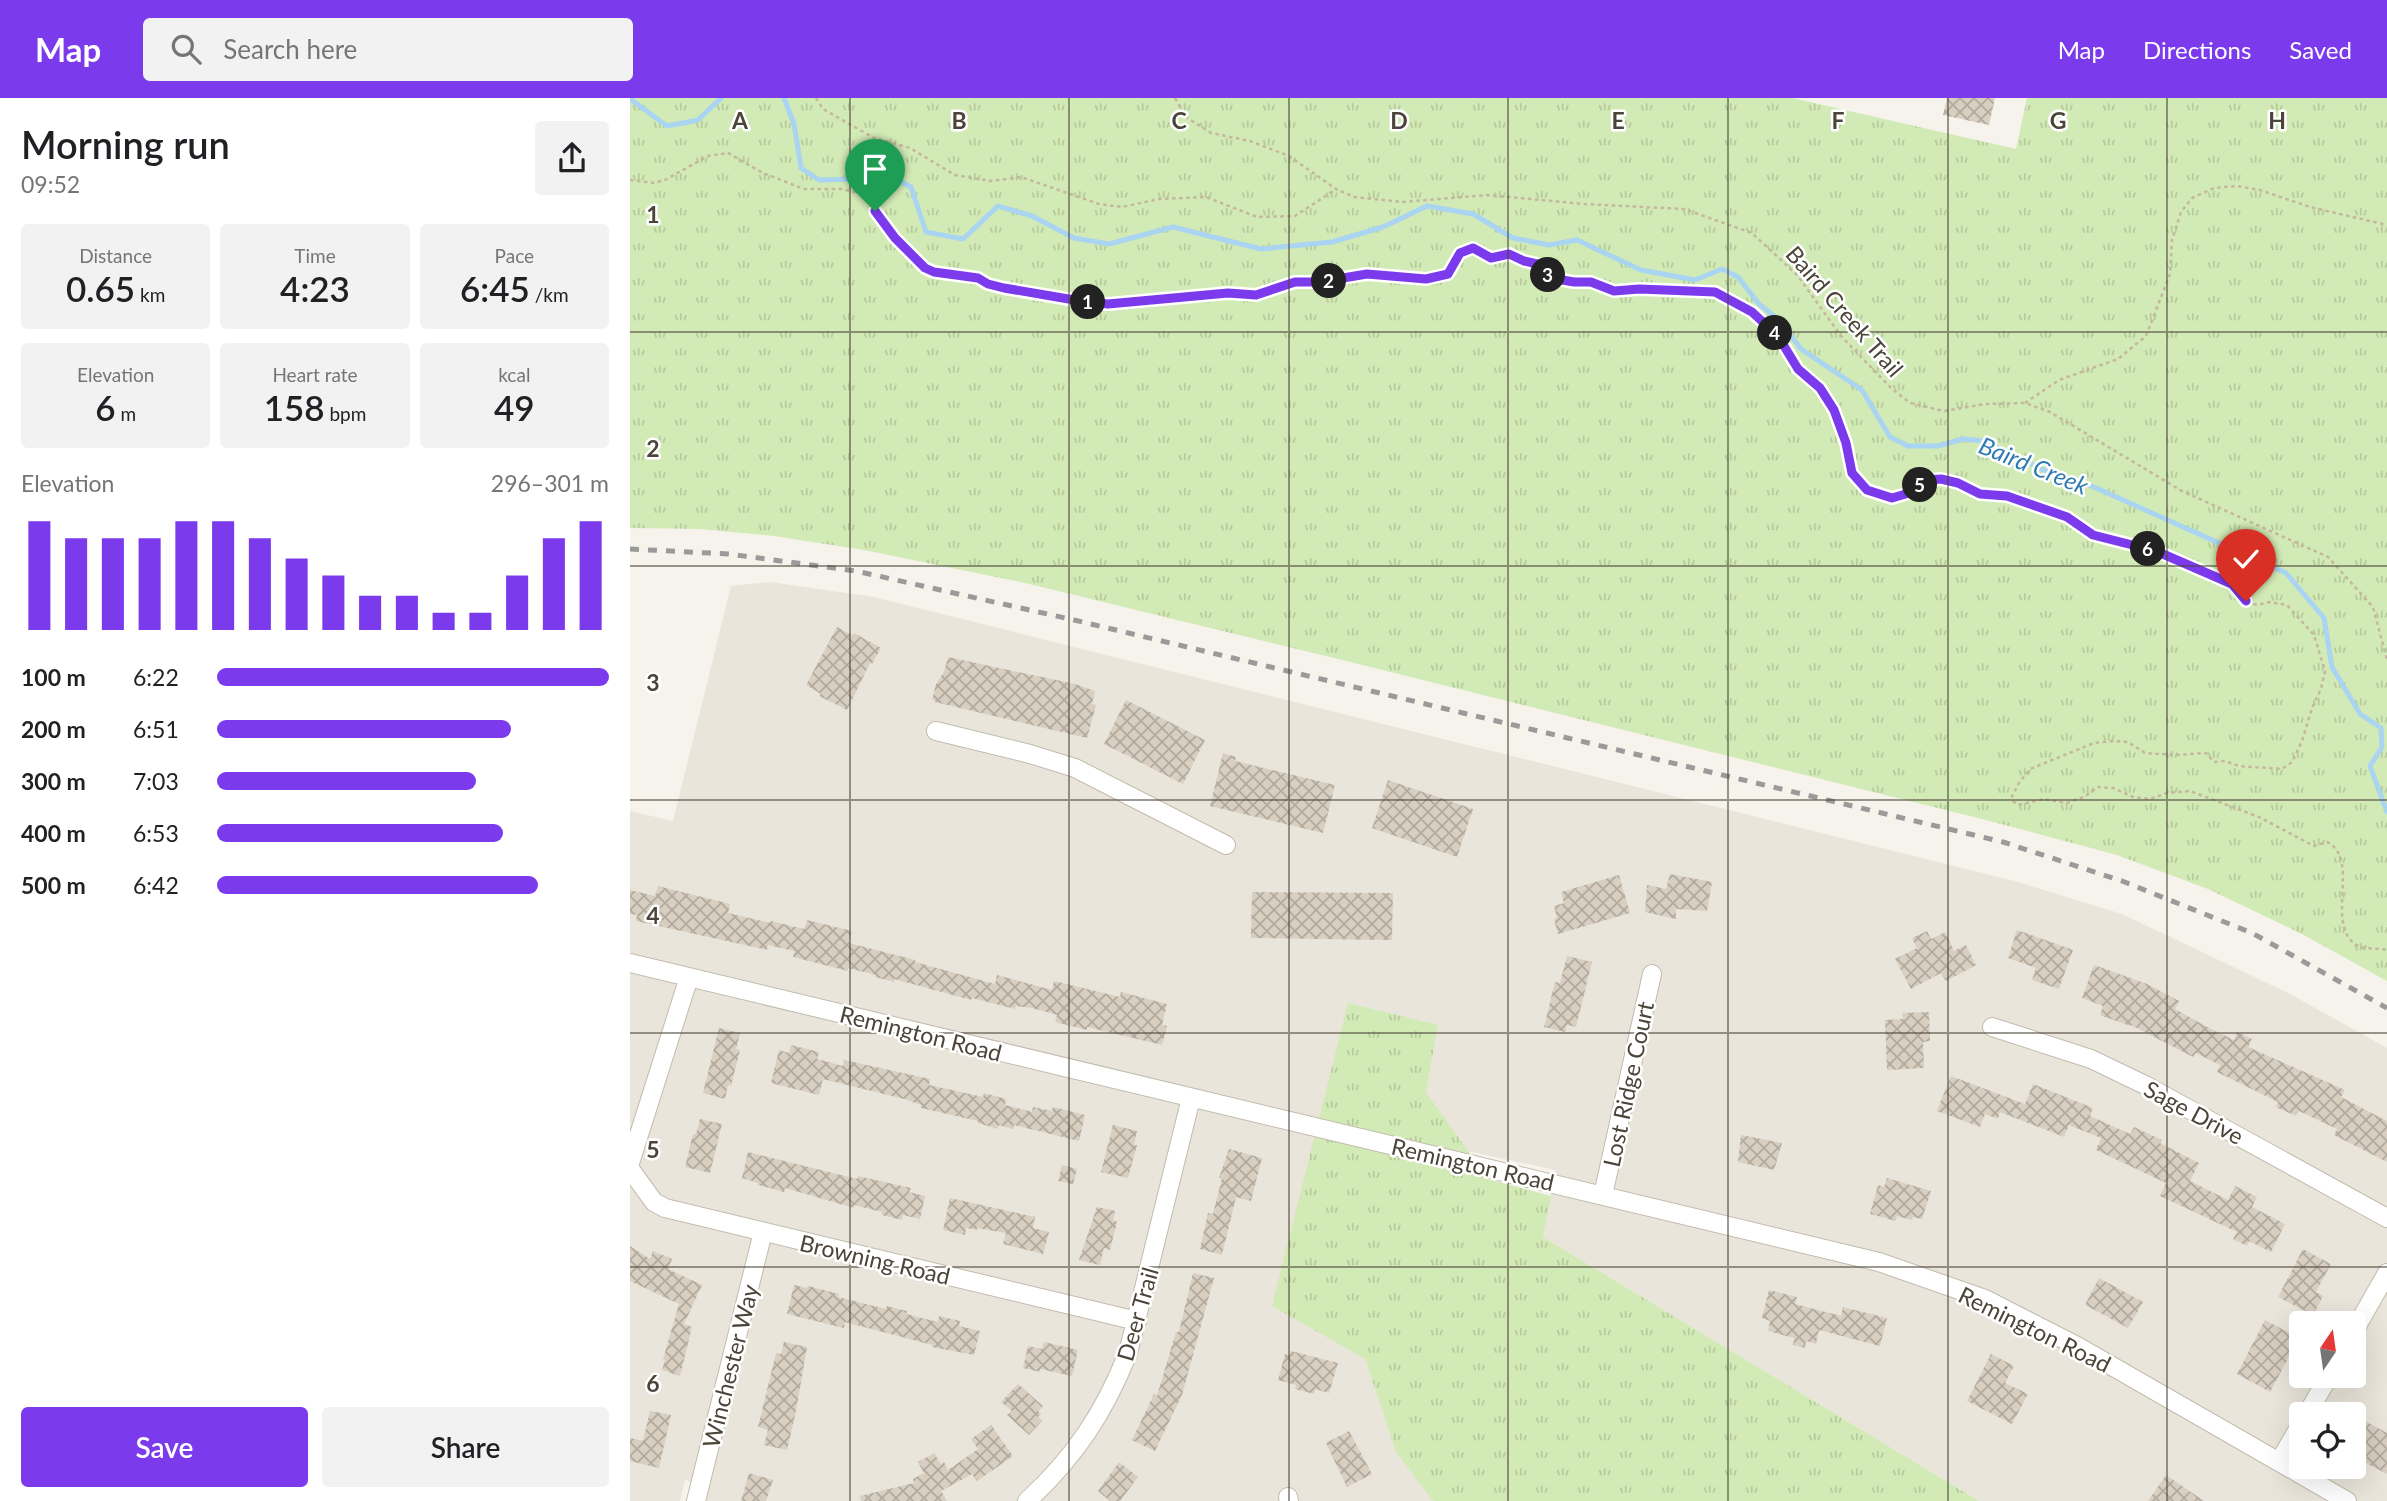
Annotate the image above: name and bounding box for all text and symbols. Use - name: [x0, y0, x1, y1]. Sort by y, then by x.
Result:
- search box: [143, 18, 633, 81]
- text: Map: [35, 29, 101, 69]
- icon: search: [167, 30, 205, 68]
- text: Search here: [223, 33, 357, 65]
- text: Map: [2058, 35, 2105, 64]
- text: Directions: [2143, 35, 2251, 64]
- text: Saved: [2289, 35, 2352, 64]
- text: A: [731, 106, 749, 134]
- text: B: [951, 106, 967, 134]
- text: C: [1171, 106, 1187, 134]
- text: D: [1390, 106, 1408, 134]
- text: E: [1611, 106, 1625, 134]
- text: F: [1831, 106, 1845, 134]
- text: G: [2050, 106, 2066, 134]
- text: H: [2268, 106, 2286, 134]
- text: Morning run: [21, 121, 230, 167]
- button: share: [535, 121, 609, 195]
- pin: [845, 139, 905, 211]
- icon: arrive: [856, 150, 894, 188]
- text: 09:52: [21, 170, 80, 198]
- text: 1: [646, 200, 660, 228]
- street label: Baird Creek Trail: [1781, 240, 1909, 382]
- text: Distance: [79, 244, 152, 267]
- text: Time: [294, 244, 336, 267]
- text: Pace: [495, 244, 534, 267]
- pin: 3: [1530, 258, 1566, 292]
- text: 3: [1542, 263, 1553, 286]
- pin: 2: [1312, 264, 1346, 298]
- text: 0.65: [66, 267, 135, 309]
- text: 4:23: [280, 267, 350, 309]
- text: 6:45: [460, 267, 530, 309]
- text: 2: [1323, 269, 1334, 292]
- text: km: [135, 283, 165, 306]
- text: /km: [530, 283, 569, 306]
- pin: 1: [1070, 284, 1106, 320]
- text: 1: [1082, 290, 1093, 313]
- pin: 4: [1758, 316, 1792, 350]
- text: 4: [1769, 321, 1780, 344]
- text: Elevation: [77, 363, 154, 386]
- text: Heart rate: [272, 363, 358, 386]
- text: kcal: [498, 363, 530, 386]
- text: 6: [95, 386, 116, 428]
- text: 158: [264, 386, 325, 428]
- text: 49: [494, 386, 535, 428]
- text: m: [116, 402, 136, 425]
- text: bpm: [325, 402, 366, 425]
- water label: Baird Creek: [1975, 430, 2093, 500]
- text: 2: [646, 434, 660, 462]
- pin: 5: [1902, 468, 1938, 502]
- text: Elevation: [21, 469, 114, 497]
- text: 296–301 m: [491, 469, 609, 497]
- text: 5: [1914, 473, 1925, 496]
- pin: [2216, 529, 2276, 601]
- pin: 6: [2130, 532, 2166, 566]
- text: 6: [2142, 537, 2153, 560]
- icon: check: [2227, 540, 2265, 578]
- text: 100 m: [21, 663, 86, 691]
- text: 6:22: [133, 663, 179, 691]
- text: 3: [646, 668, 660, 696]
- text: 200 m: [21, 715, 86, 743]
- text: 6:51: [133, 715, 179, 743]
- text: 300 m: [21, 767, 86, 795]
- text: 7:03: [133, 767, 179, 795]
- text: 400 m: [21, 819, 86, 847]
- text: 6:53: [133, 819, 179, 847]
- text: 500 m: [21, 871, 86, 899]
- text: 6:42: [133, 871, 179, 899]
- text: 4: [646, 901, 660, 929]
- street label: Lost Ridge Court: [1597, 998, 1659, 1169]
- street label: Remington Road: [837, 999, 1005, 1067]
- street label: Sage Drive: [2140, 1074, 2248, 1150]
- street label: Remington Road: [1389, 1132, 1557, 1196]
- text: 5: [646, 1135, 660, 1163]
- street label: Browning Road: [797, 1228, 953, 1290]
- street label: Deer Trail: [1110, 1264, 1164, 1364]
- street label: Remington Road: [1954, 1280, 2116, 1378]
- street label: Winchester Way: [696, 1281, 764, 1451]
- north arrow: [2289, 1311, 2366, 1388]
- map controls: [2289, 1311, 2366, 1479]
- text: 6: [646, 1369, 660, 1397]
- button: locate: [2289, 1402, 2366, 1479]
- button: Save: [21, 1407, 308, 1487]
- button: Share: [322, 1407, 609, 1487]

